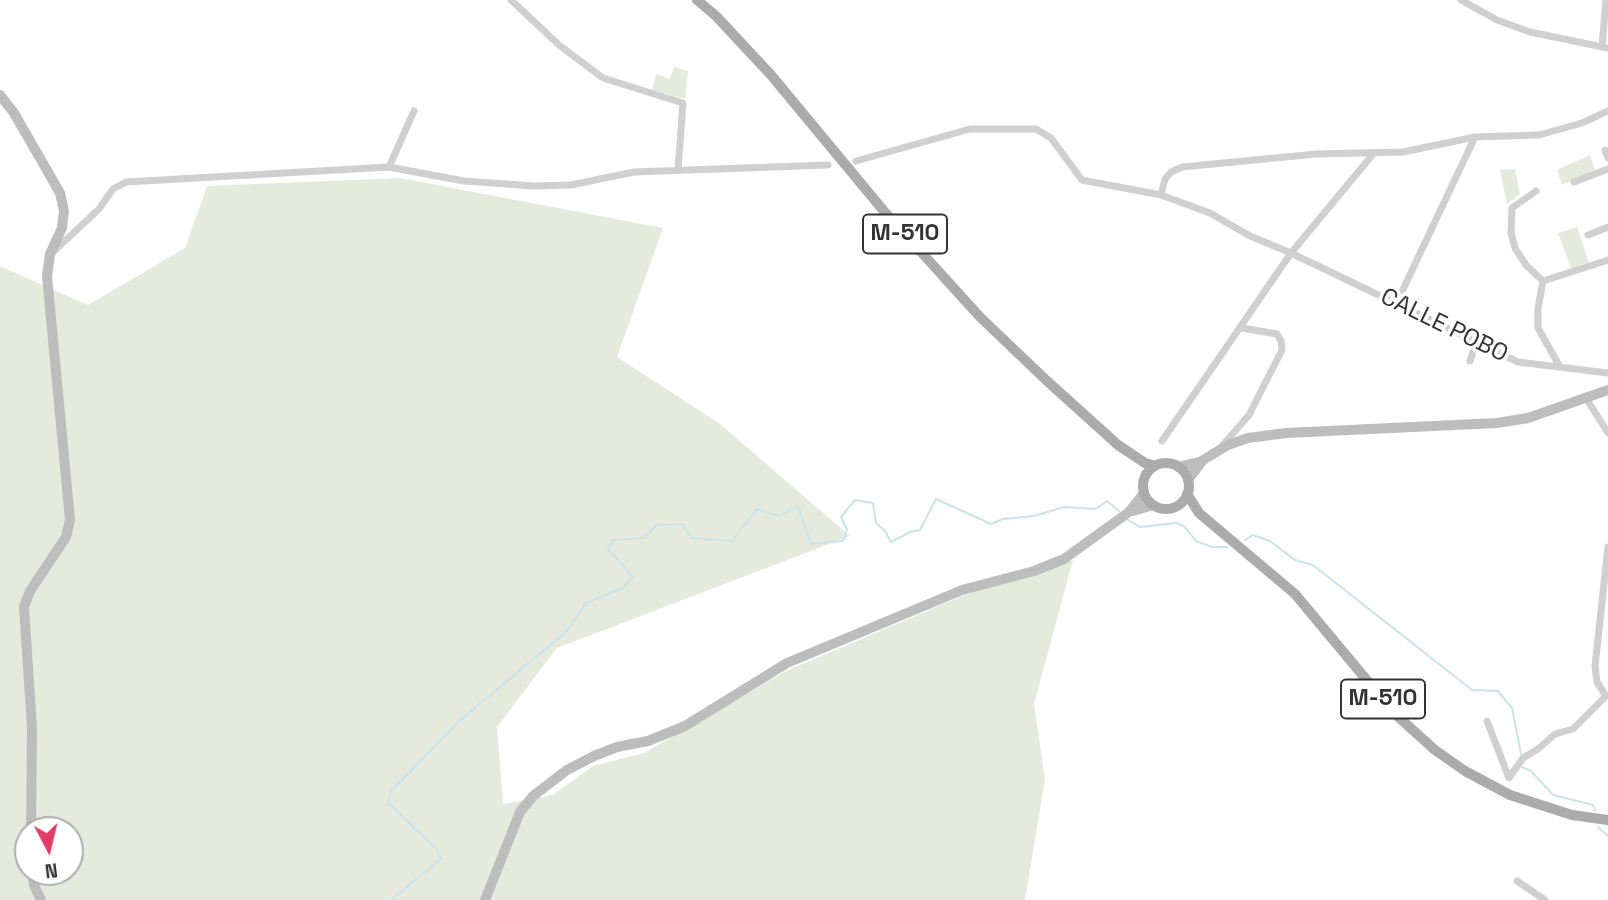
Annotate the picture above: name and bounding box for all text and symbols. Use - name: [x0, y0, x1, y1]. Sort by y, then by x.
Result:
- road number: M-510: [863, 215, 947, 254]
- street label: CALLE POBO: [1376, 283, 1512, 369]
- road number: M-510: [1341, 680, 1425, 719]
- north arrow: [14, 816, 84, 886]
- text: N: [44, 857, 59, 884]

